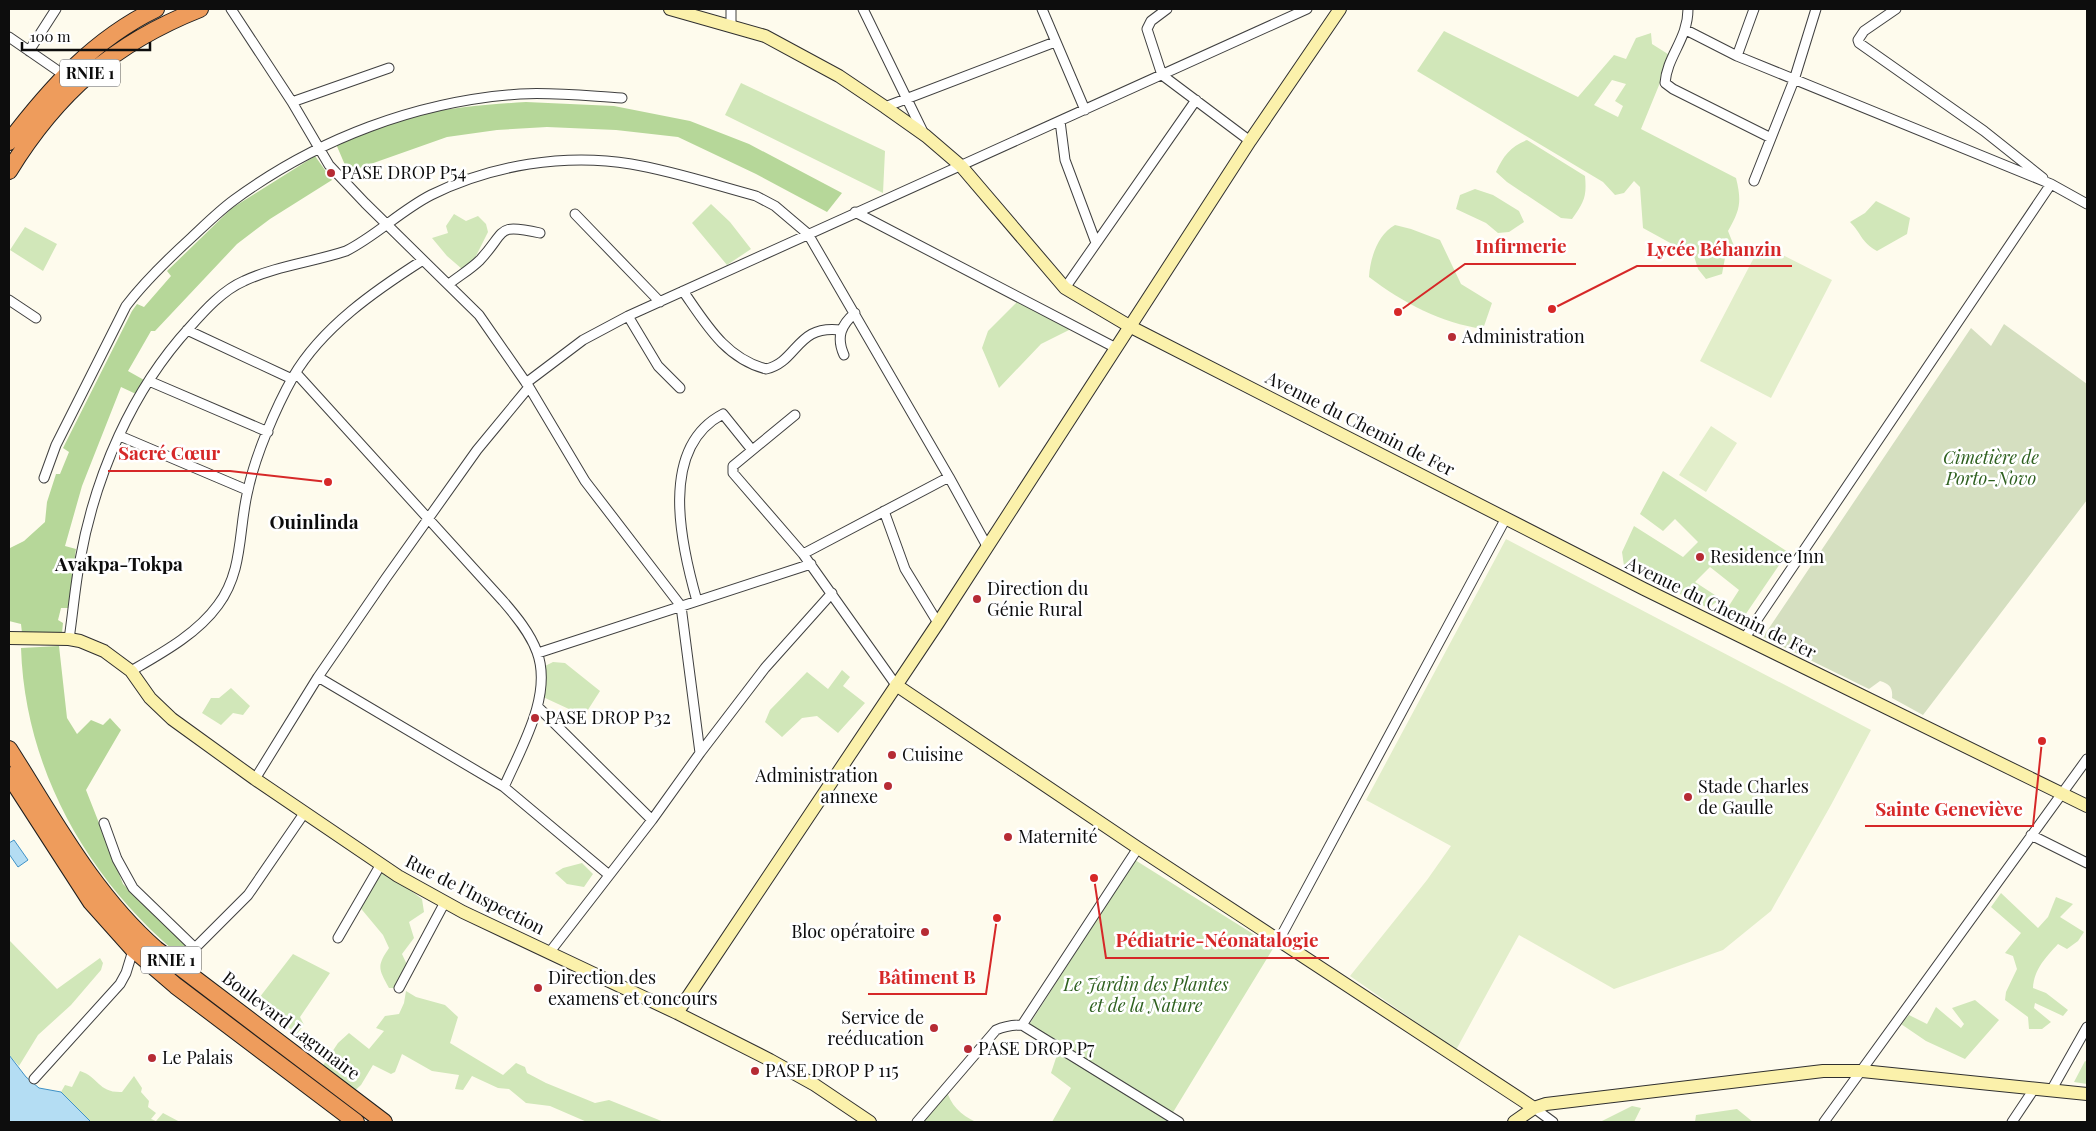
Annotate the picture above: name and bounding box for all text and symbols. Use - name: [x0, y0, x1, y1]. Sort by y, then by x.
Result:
- scale bar: [22, 20, 150, 52]
- text: 100 m: [30, 26, 71, 46]
- road number: RNIE 1: [60, 59, 120, 86]
- place label: PASE DROP P54: [341, 160, 467, 184]
- marker: PASE DROP P54: [325, 167, 337, 179]
- callout: Infirmerie: [1465, 230, 1576, 264]
- text: Infirmerie: [1475, 232, 1567, 258]
- callout: Lycée Béhanzin: [1637, 232, 1792, 266]
- text: Lycée Béhanzin: [1646, 235, 1782, 261]
- place label: Administration: [1461, 324, 1585, 348]
- marker: Administration: [1446, 331, 1458, 343]
- street label: Avenue du Chemin de Fer: [1261, 365, 1459, 481]
- callout: Sacré Cœur: [108, 437, 230, 471]
- text: Sacré Cœur: [118, 439, 220, 465]
- park label: Cimetière de Porto-Novo: [1943, 445, 2039, 490]
- district label: Ouinlinda: [270, 508, 359, 534]
- place label: Residence Inn: [1710, 544, 1825, 568]
- district label: Avakpa-Tokpa: [54, 550, 183, 576]
- street label: Avenue du Chemin de Fer: [1621, 550, 1821, 664]
- marker: Residence Inn: [1694, 551, 1706, 563]
- place label: Direction du Génie Rural: [987, 576, 1089, 621]
- marker: Direction du Génie Rural: [971, 593, 983, 605]
- place label: PASE DROP P32: [545, 705, 671, 729]
- marker: PASE DROP P32: [529, 712, 541, 724]
- place label: Cuisine: [902, 742, 963, 766]
- marker: Cuisine: [886, 749, 898, 761]
- place label: Administration annexe: [754, 763, 878, 808]
- place label: Stade Charles de Gaulle: [1698, 774, 1809, 819]
- marker: Administration annexe: [882, 780, 894, 792]
- marker: Stade Charles de Gaulle: [1682, 791, 1694, 803]
- callout: Sainte Geneviève: [1865, 792, 2033, 826]
- text: Sainte Geneviève: [1875, 795, 2023, 821]
- place label: Maternité: [1018, 824, 1098, 848]
- marker: Maternité: [1002, 831, 1014, 843]
- street label: Rue de l'Inspection: [402, 849, 549, 940]
- place label: Bloc opératoire: [791, 919, 915, 943]
- callout: Pédiatrie-Néonatalogie: [1106, 924, 1329, 958]
- marker: Bloc opératoire: [919, 926, 931, 938]
- text: Pédiatrie-Néonatalogie: [1116, 926, 1318, 952]
- road number: RNIE 1: [141, 946, 201, 974]
- callout: Bâtiment B: [868, 960, 986, 994]
- text: Bâtiment B: [878, 963, 976, 989]
- street label: Boulevard Lagunaire: [218, 965, 366, 1085]
- place label: Direction des examens et concours: [548, 965, 718, 1010]
- park label: Le Jardin des Plantes et de la Nature: [1062, 972, 1229, 1017]
- marker: Direction des examens et concours: [532, 982, 544, 994]
- place label: Service de reéducation: [827, 1005, 924, 1050]
- marker: Service de reéducation: [928, 1022, 940, 1034]
- place label: PASE DROP P7: [978, 1036, 1095, 1060]
- marker: PASE DROP P7: [962, 1043, 974, 1055]
- place label: Le Palais: [162, 1045, 233, 1069]
- marker: Le Palais: [146, 1052, 158, 1064]
- place label: PASE DROP P 115: [765, 1058, 899, 1082]
- marker: PASE DROP P 115: [749, 1065, 761, 1077]

